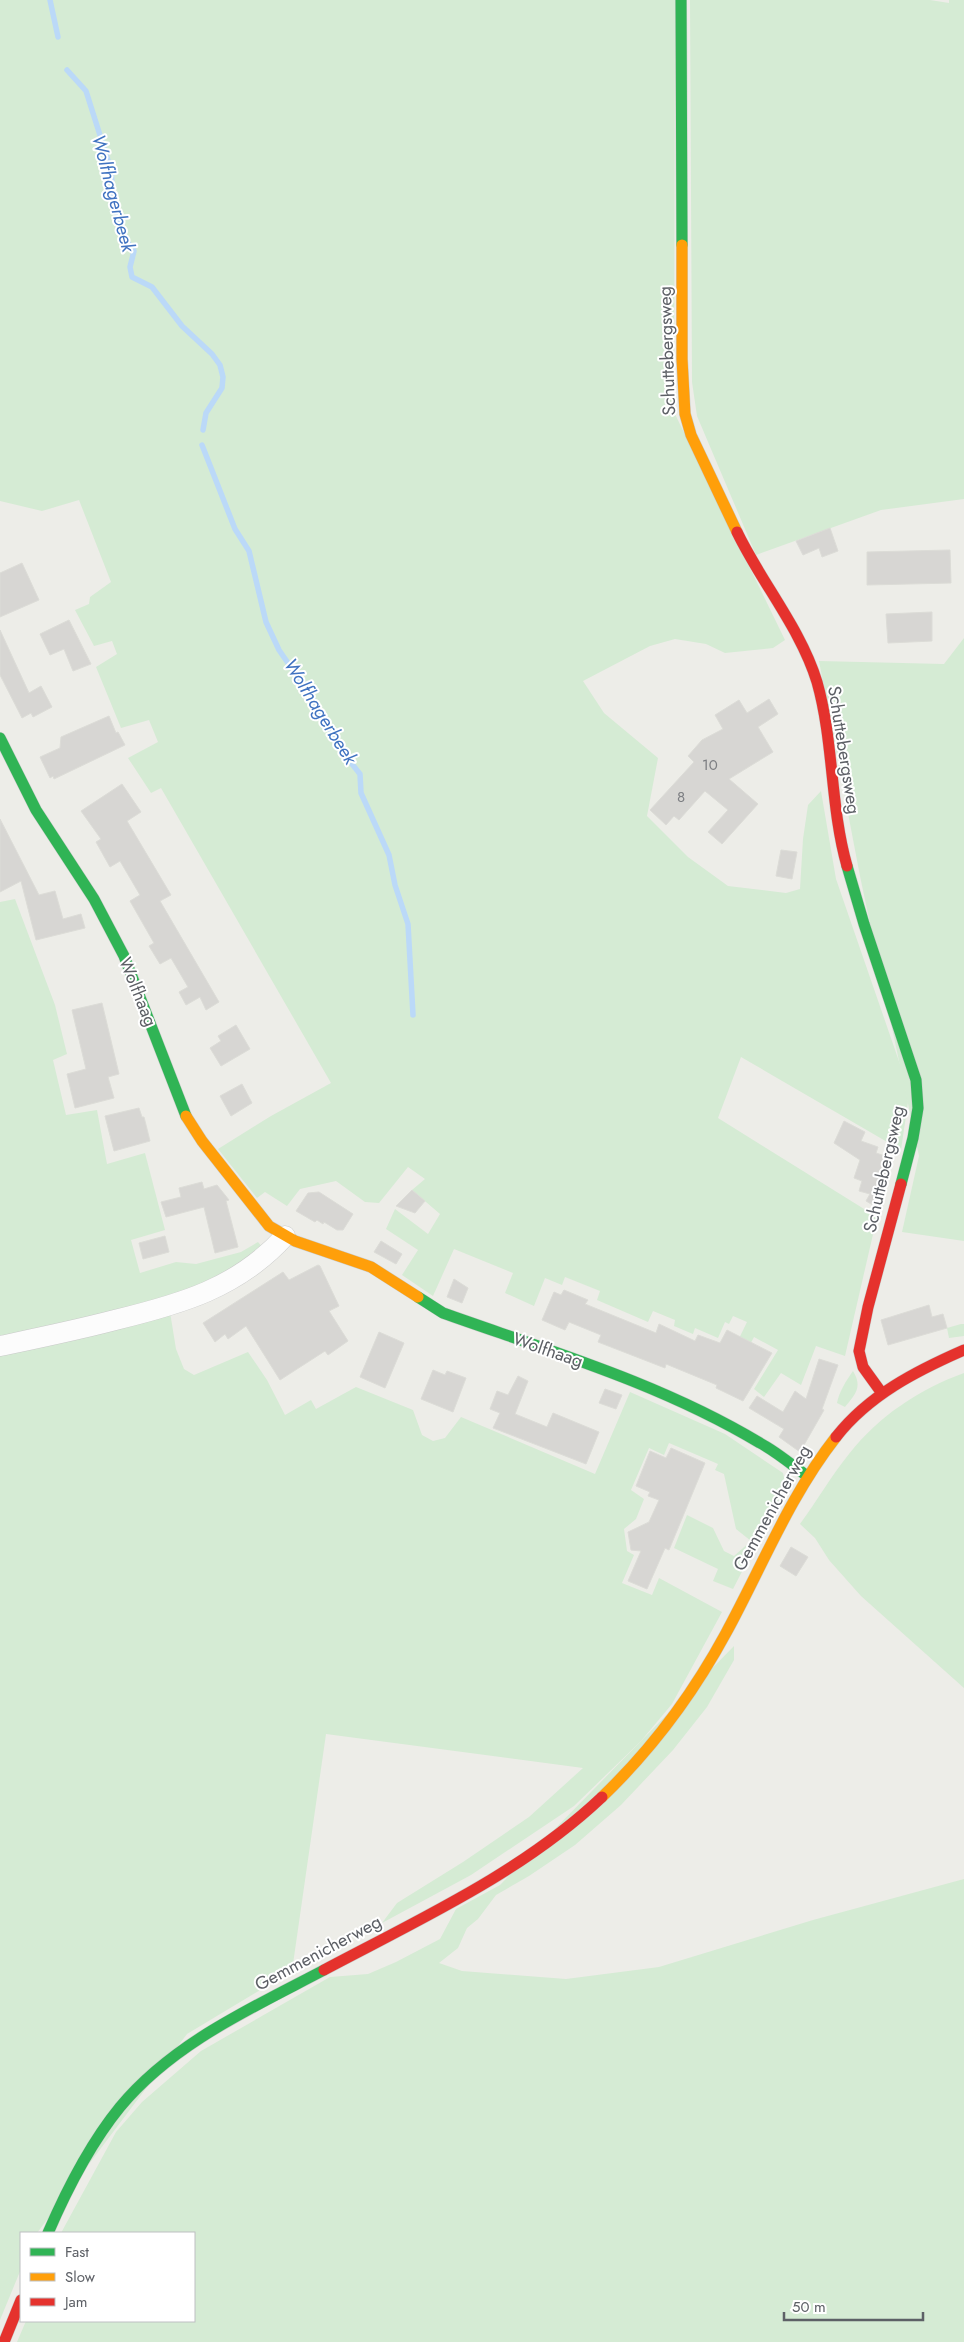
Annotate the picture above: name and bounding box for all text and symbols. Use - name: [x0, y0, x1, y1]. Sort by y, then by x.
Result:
- water label: Wolfhagerbeek: [85, 131, 142, 256]
- street label: Schuttebergsweg: [652, 286, 682, 416]
- water label: Wolfhagerbeek: [277, 653, 364, 770]
- street label: Schuttebergsweg: [821, 684, 867, 816]
- house number: 10: [702, 754, 718, 776]
- house number: 8: [677, 786, 685, 808]
- street label: Wolfhaag: [112, 954, 164, 1030]
- street label: Schuttebergsweg: [857, 1103, 911, 1235]
- street label: Wolfhaag: [509, 1326, 587, 1374]
- street label: Gemmenicherweg: [727, 1440, 817, 1576]
- street label: Gemmenicherweg: [250, 1909, 386, 1997]
- legend: [20, 2232, 195, 2322]
- text: Fast: [65, 2241, 89, 2263]
- text: Slow: [65, 2266, 96, 2288]
- scale bar: [784, 2290, 923, 2322]
- text: Jam: [63, 2291, 88, 2313]
- text: 50 m: [792, 2296, 826, 2318]

